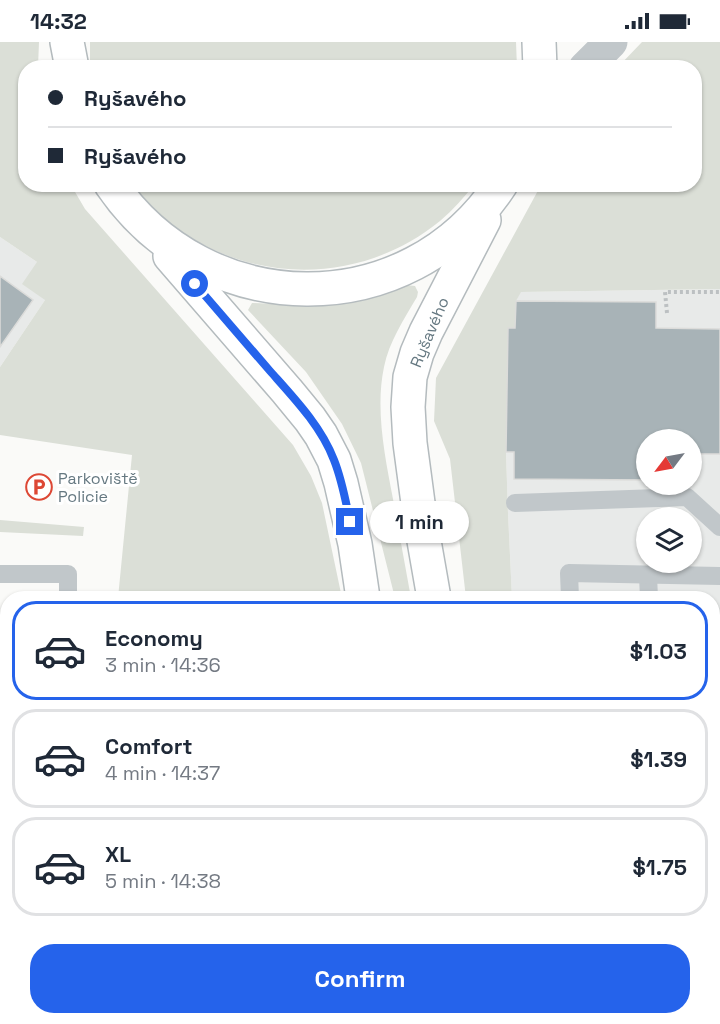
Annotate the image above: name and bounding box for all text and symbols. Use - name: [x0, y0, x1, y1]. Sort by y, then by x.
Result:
- text: 14:32: [30, 7, 87, 35]
- text: Ryšavého: [84, 84, 186, 112]
- text: Ryšavého: [84, 142, 186, 170]
- route start: [181, 270, 208, 297]
- street label: Ryšavého: [405, 294, 454, 371]
- north arrow: [636, 429, 702, 495]
- map controls: [636, 429, 702, 573]
- place label: Parkoviště Policie: [58, 468, 138, 507]
- parking icon: Parkoviště Policie: [24, 472, 54, 502]
- callout: 1 min: [371, 501, 470, 543]
- button: layers: [636, 507, 702, 573]
- route end: [336, 508, 363, 535]
- text: 1 min: [395, 509, 444, 535]
- icon: car: [33, 624, 87, 678]
- text: Economy: [105, 624, 203, 652]
- text: $1.03: [630, 637, 687, 665]
- text: 3 min · 14:36: [105, 652, 221, 678]
- icon: car: [33, 732, 87, 786]
- text: Comfort: [105, 732, 193, 760]
- text: $1.39: [630, 745, 687, 773]
- text: 4 min · 14:37: [105, 760, 220, 786]
- icon: car: [33, 840, 87, 894]
- text: XL: [105, 840, 131, 868]
- text: $1.75: [633, 853, 687, 881]
- text: 5 min · 14:38: [105, 868, 221, 894]
- button: Confirm: [30, 944, 690, 1013]

